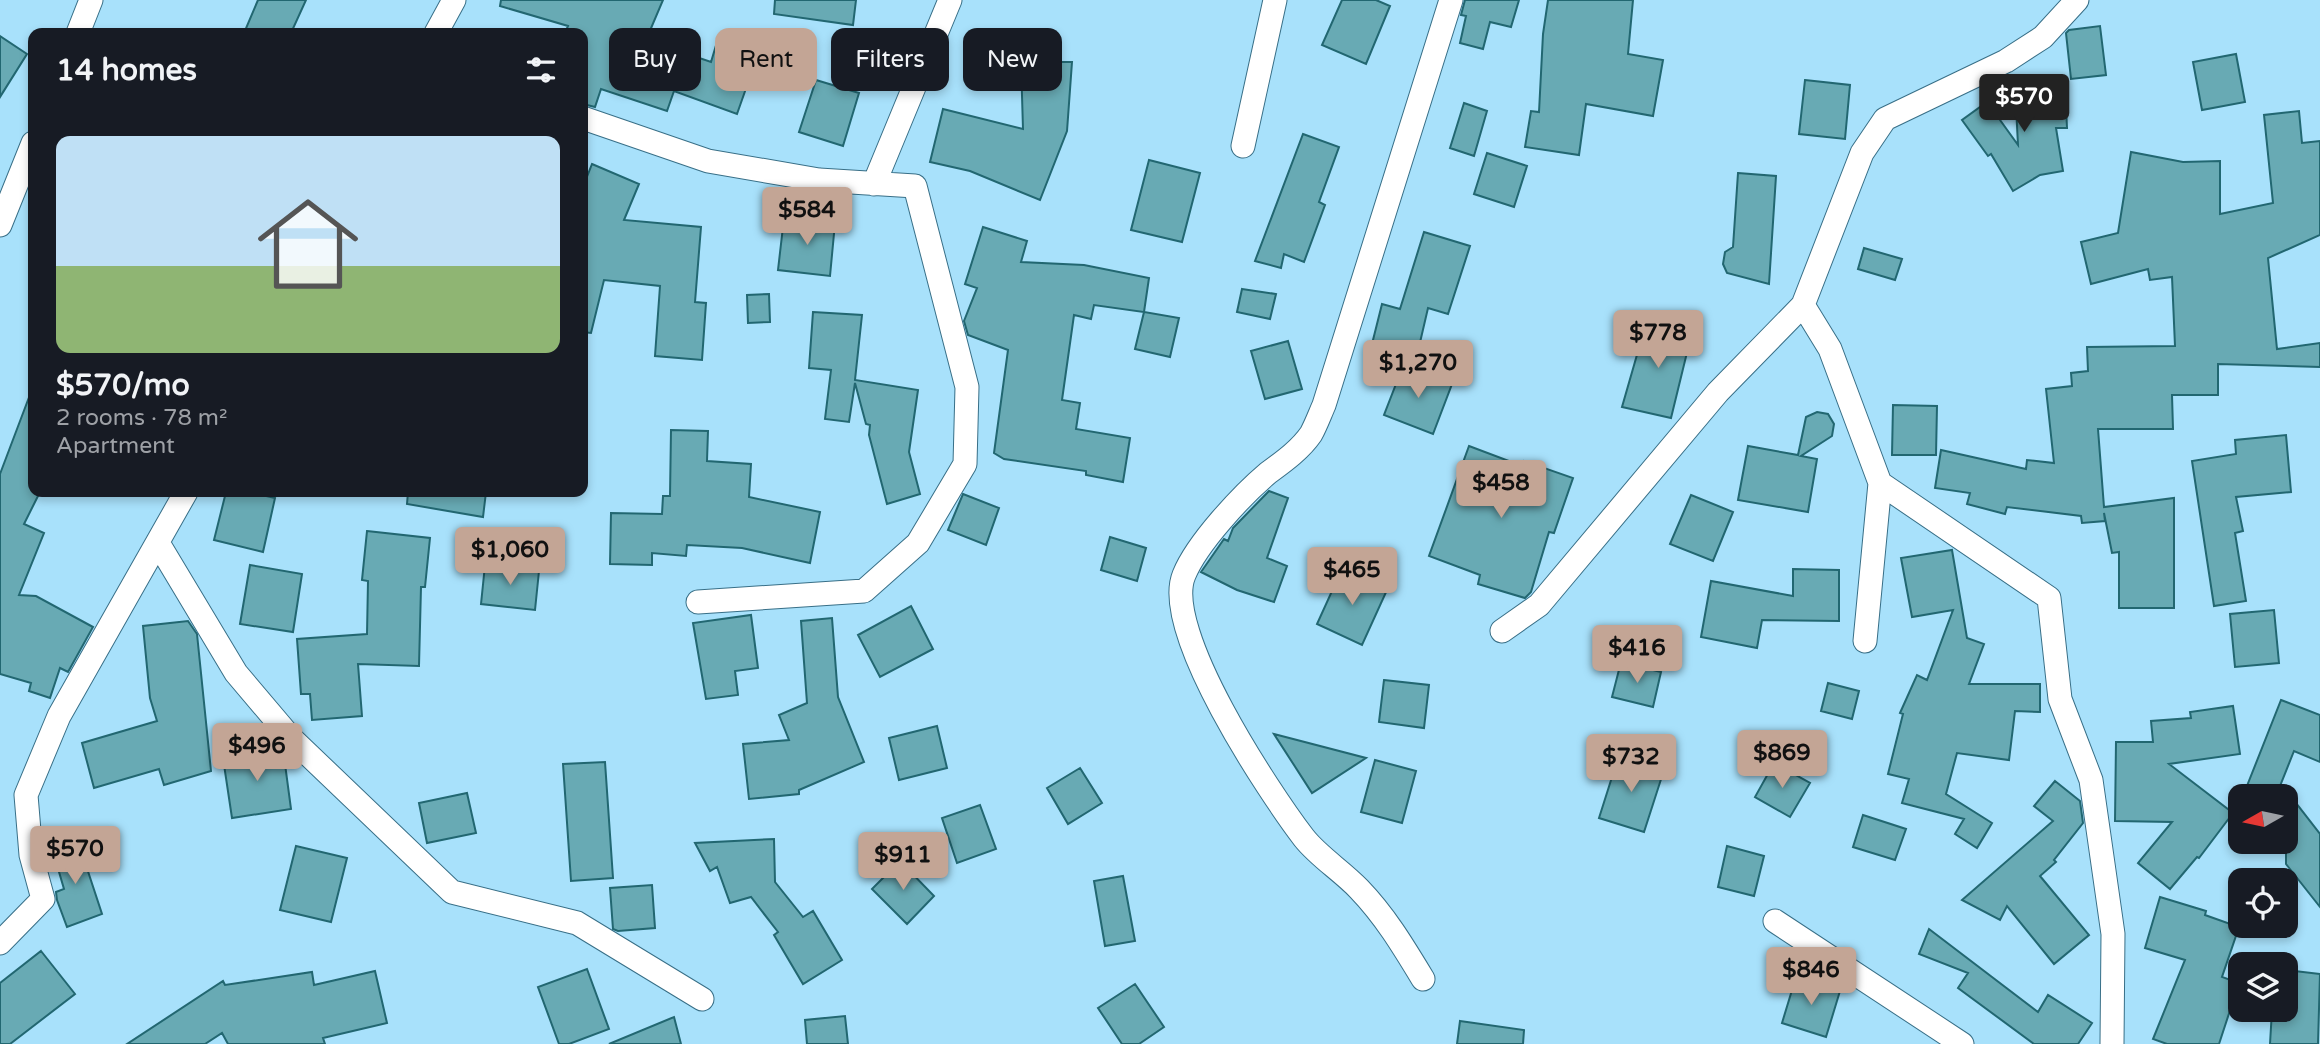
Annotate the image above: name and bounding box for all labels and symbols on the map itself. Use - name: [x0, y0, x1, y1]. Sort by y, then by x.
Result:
- pin: $570: [1983, 74, 2065, 134]
- pin: $584: [766, 188, 848, 247]
- pin: $778: [1617, 310, 1699, 370]
- pin: $1,270: [1361, 340, 1475, 400]
- pin: $458: [1460, 461, 1542, 520]
- pin: $1,060: [453, 528, 567, 587]
- pin: $465: [1311, 548, 1393, 607]
- pin: $416: [1596, 626, 1678, 685]
- pin: $496: [216, 724, 298, 783]
- pin: $869: [1741, 730, 1823, 790]
- pin: $732: [1590, 734, 1672, 794]
- north arrow: [2228, 784, 2298, 854]
- pin: $570: [34, 826, 116, 886]
- pin: $911: [862, 832, 944, 892]
- pin: $846: [1770, 948, 1852, 1007]

